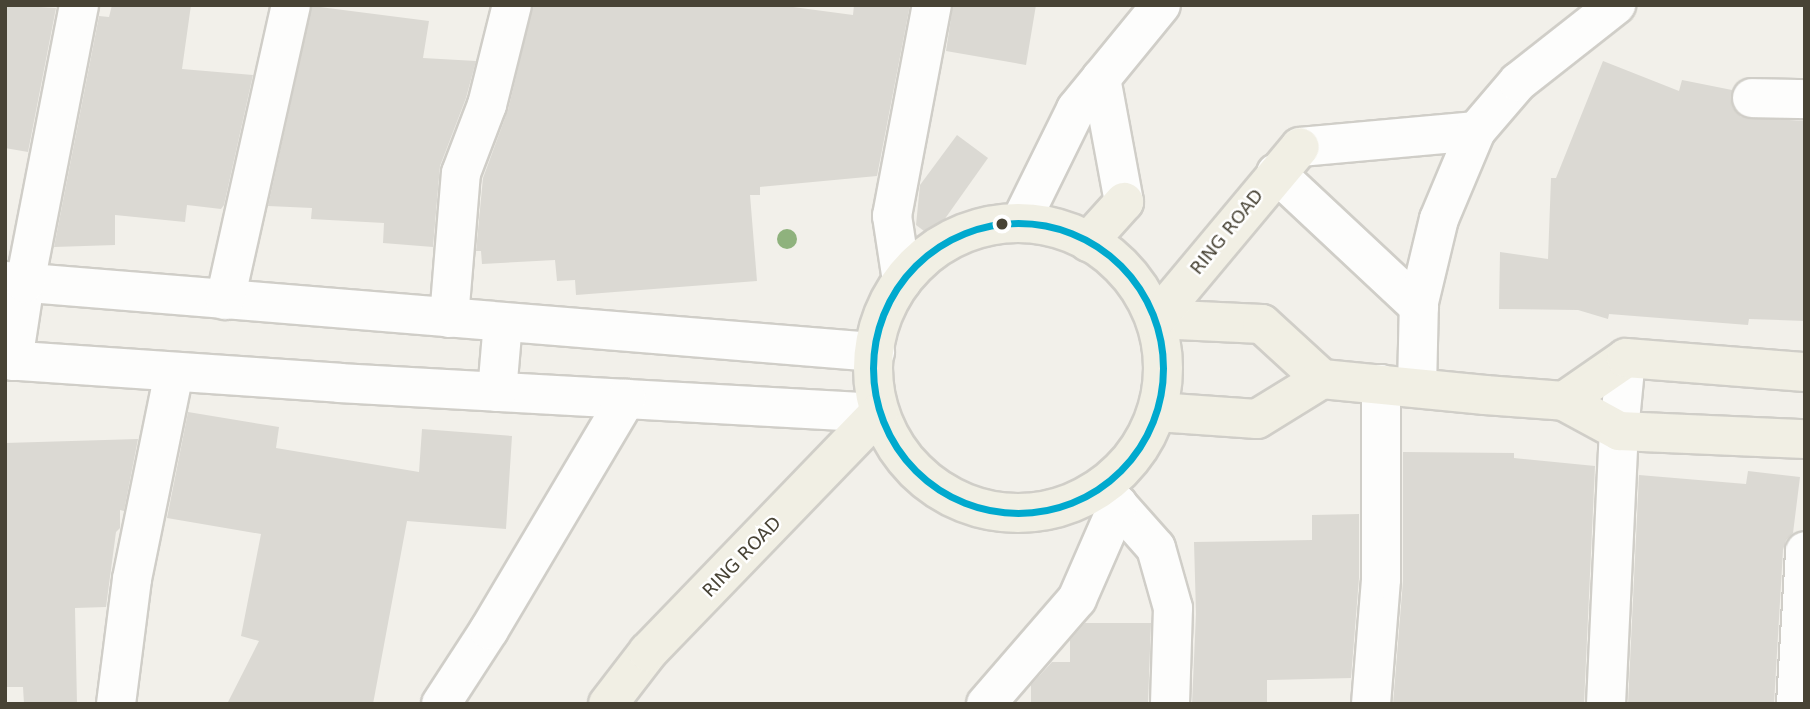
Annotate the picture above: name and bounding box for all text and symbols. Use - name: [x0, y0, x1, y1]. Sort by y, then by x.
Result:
- street label: RING ROAD: [1186, 185, 1268, 279]
- unlabelled marker: [995, 217, 1009, 231]
- street label: RING ROAD: [698, 512, 786, 602]

